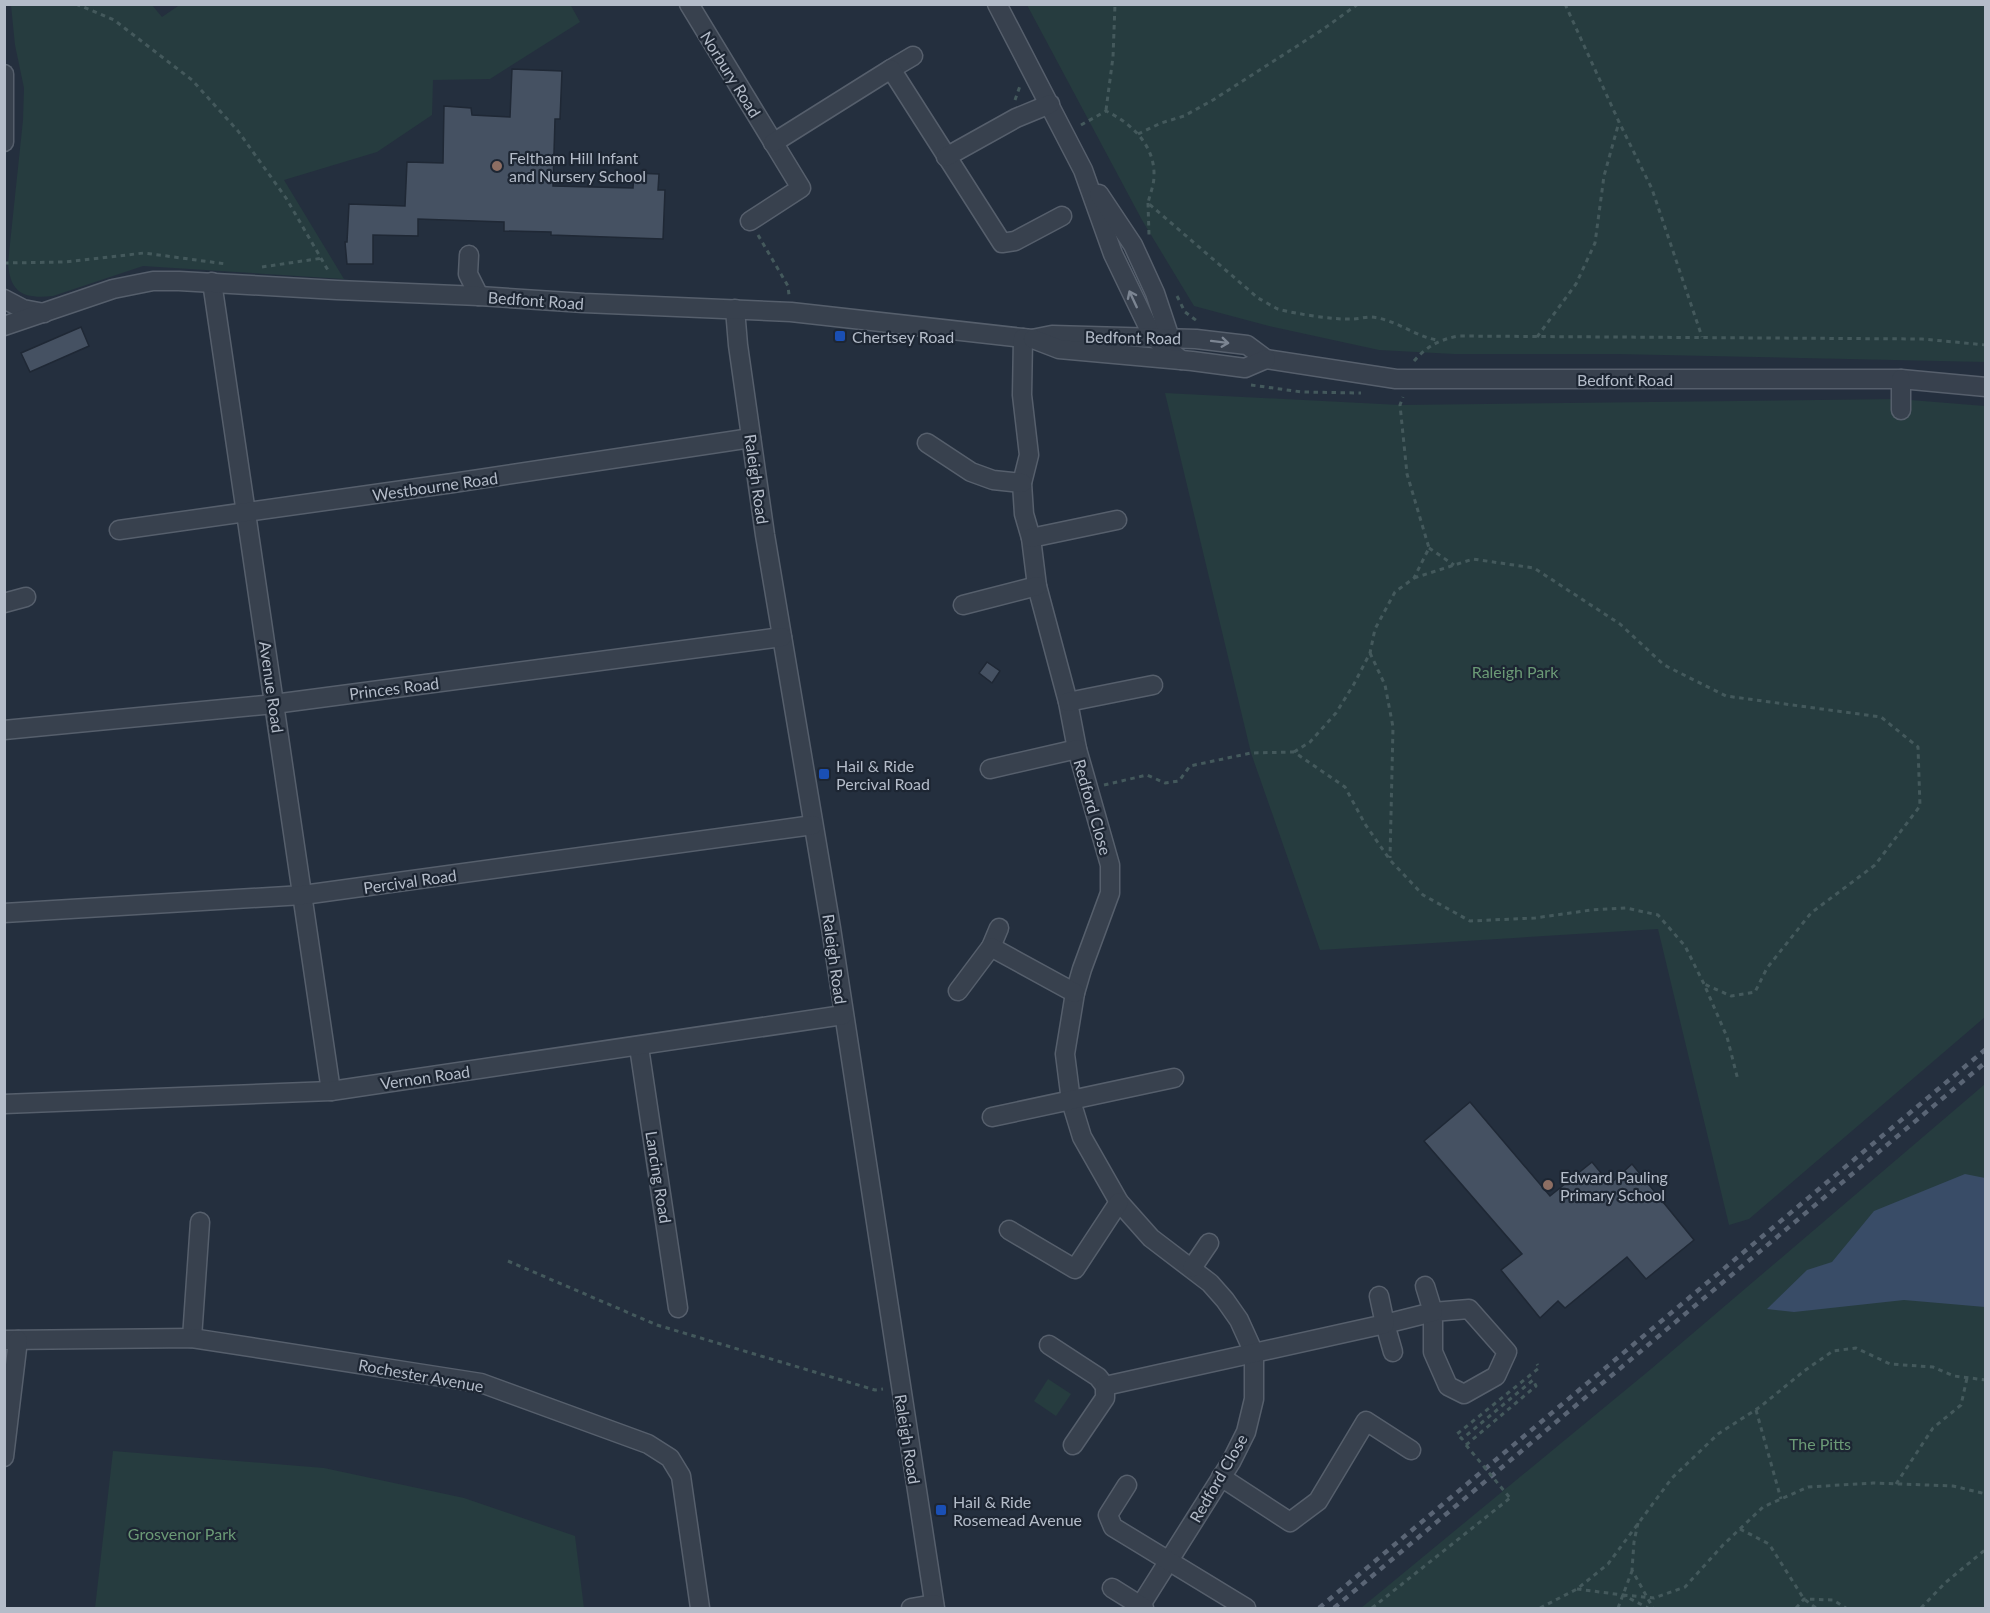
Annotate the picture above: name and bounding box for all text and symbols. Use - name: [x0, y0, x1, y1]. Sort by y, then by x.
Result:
- street label: Norbury Road: [697, 27, 765, 121]
- place label: Feltham Hill Infant and Nursery School: [509, 148, 646, 185]
- marker: Feltham Hill Infant and Nursery School: [490, 159, 504, 173]
- street label: Bedfont Road: [487, 287, 585, 313]
- one-way arrow: [1127, 290, 1139, 308]
- place label: Chertsey Road: [852, 327, 954, 346]
- street label: Bedfont Road: [1085, 327, 1181, 347]
- marker: Chertsey Road: [833, 329, 847, 343]
- one-way arrow: [1210, 336, 1230, 347]
- street label: Bedfont Road: [1577, 370, 1673, 389]
- street label: Raleigh Road: [741, 433, 773, 525]
- street label: Westbourne Road: [371, 468, 499, 504]
- street label: Avenue Road: [256, 640, 288, 734]
- park label: Raleigh Park: [1472, 662, 1559, 681]
- street label: Princes Road: [348, 673, 440, 703]
- place label: Hail & Ride Percival Road: [836, 756, 930, 793]
- street label: Redford Close: [1070, 757, 1116, 857]
- marker: Hail & Ride Percival Road: [817, 767, 831, 781]
- street label: Percival Road: [362, 865, 458, 897]
- street label: Raleigh Road: [819, 913, 851, 1005]
- street label: Vernon Road: [379, 1061, 471, 1093]
- street label: Lancing Road: [642, 1129, 676, 1225]
- place label: Edward Pauling Primary School: [1560, 1167, 1668, 1204]
- marker: Edward Pauling Primary School: [1541, 1178, 1555, 1192]
- street label: Rochester Avenue: [357, 1355, 485, 1395]
- street label: Raleigh Road: [892, 1393, 924, 1485]
- street label: Redford Close: [1185, 1430, 1251, 1526]
- park label: The Pitts: [1789, 1434, 1851, 1453]
- place label: Hail & Ride Rosemead Avenue: [953, 1492, 1082, 1529]
- marker: Hail & Ride Rosemead Avenue: [934, 1503, 948, 1517]
- park label: Grosvenor Park: [128, 1524, 237, 1543]

